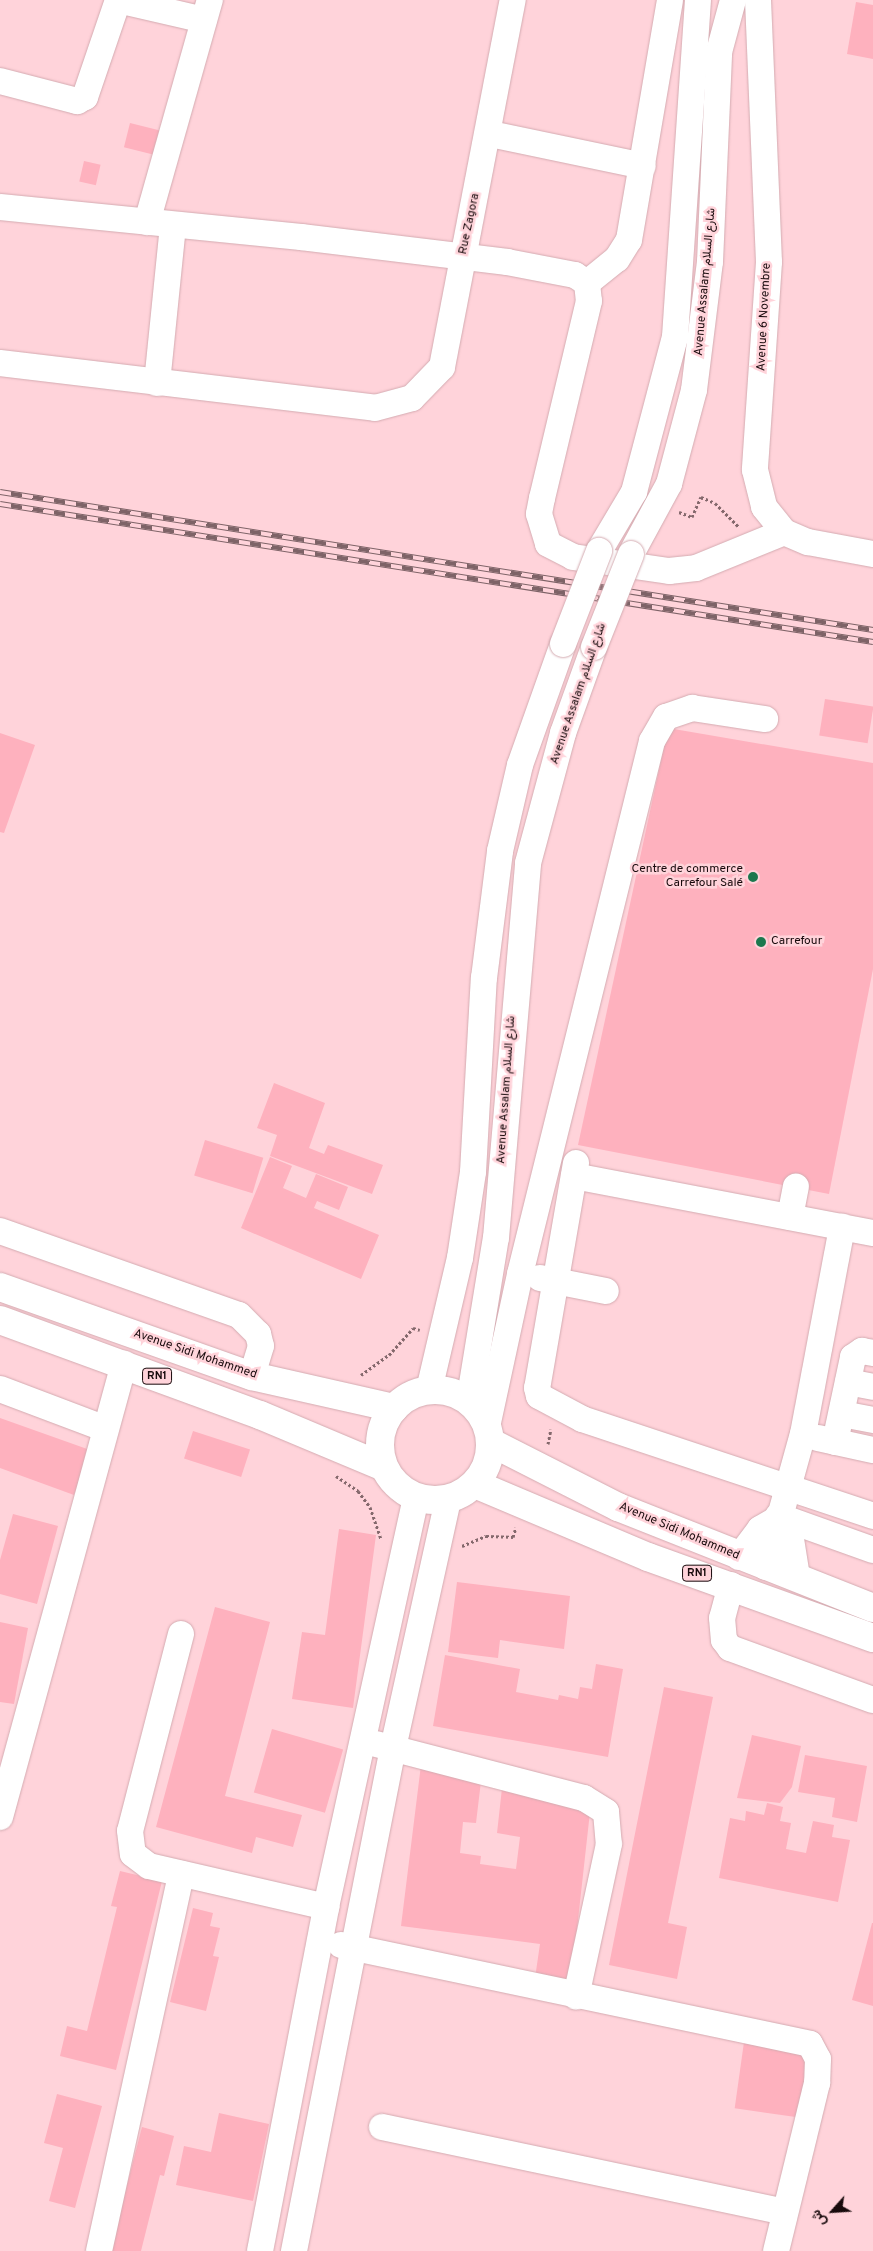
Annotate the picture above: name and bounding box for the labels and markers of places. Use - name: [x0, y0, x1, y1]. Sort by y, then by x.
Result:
- place label: Centre de commerce Carrefour Salé: [631, 863, 743, 891]
- marker: Centre de commerce Carrefour Salé: [747, 871, 759, 883]
- place label: Carrefour: [771, 935, 822, 949]
- marker: Carrefour: [755, 936, 767, 948]

